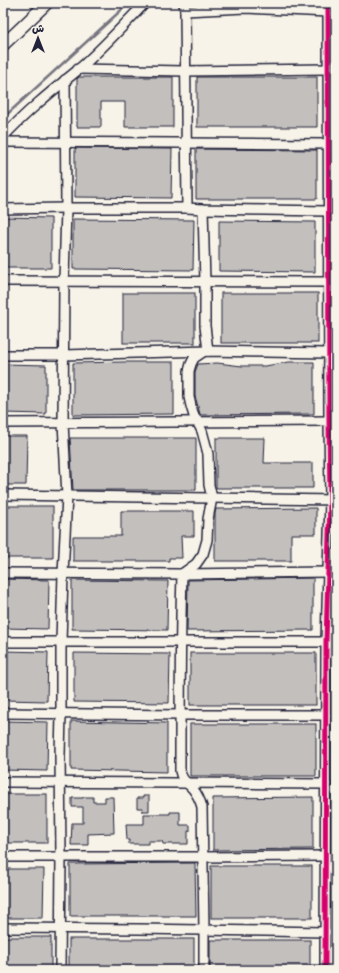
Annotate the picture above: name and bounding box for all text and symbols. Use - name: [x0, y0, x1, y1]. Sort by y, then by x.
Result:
- north arrow: [18, 18, 58, 58]
- text: ش: [32, 22, 44, 35]

